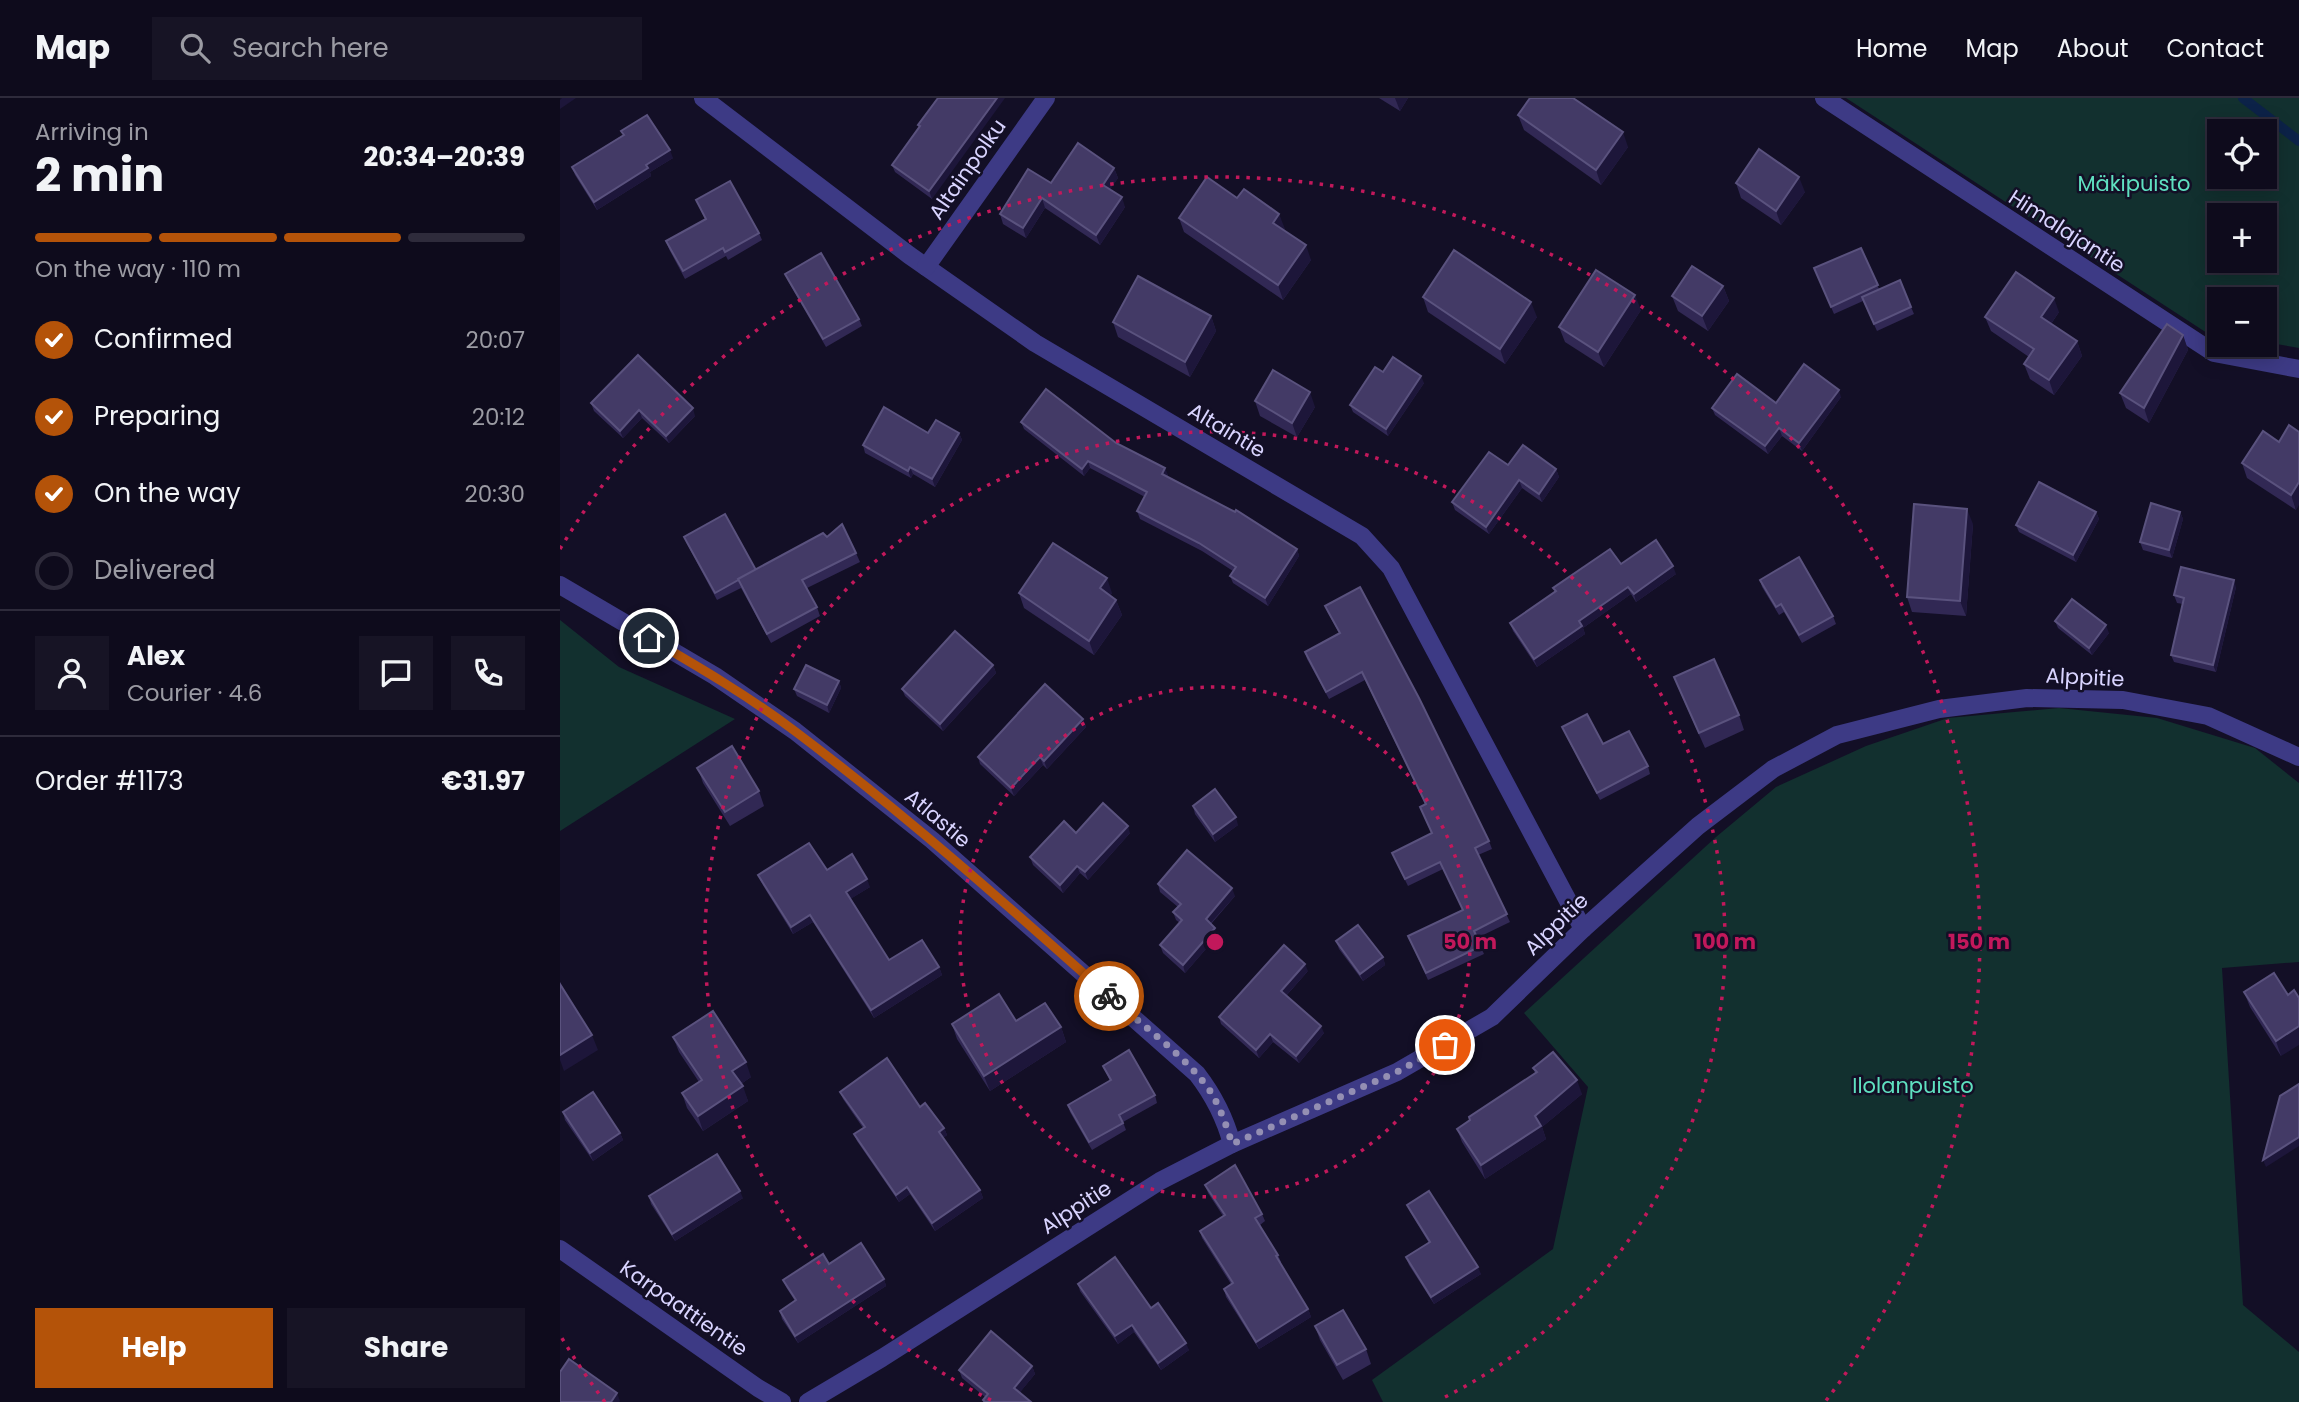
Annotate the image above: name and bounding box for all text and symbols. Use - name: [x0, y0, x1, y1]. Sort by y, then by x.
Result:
- search box: [152, 17, 642, 80]
- text: Map: [35, 24, 110, 71]
- icon: search: [176, 29, 214, 67]
- text: Search here: [232, 30, 389, 66]
- text: Home: [1856, 32, 1928, 65]
- text: Map: [1966, 32, 2019, 65]
- text: About: [2057, 32, 2128, 65]
- text: Contact: [2166, 32, 2264, 65]
- street label: Altainpolku: [922, 113, 1012, 225]
- text: Arriving in: [35, 116, 149, 148]
- map controls: [2207, 119, 2277, 357]
- button: locate: [2207, 119, 2277, 189]
- text: 20:34–20:39: [364, 139, 525, 175]
- text: 2 min: [35, 143, 164, 207]
- park label: Mäkipuisto: [2077, 169, 2191, 198]
- street label: Himalajantie: [2003, 182, 2131, 280]
- button: +: [2207, 203, 2277, 273]
- text: On the way · 110 m: [35, 253, 241, 285]
- button: −: [2207, 287, 2277, 357]
- icon: check: [35, 321, 73, 359]
- text: Confirmed: [94, 321, 232, 357]
- text: 20:07: [465, 324, 525, 356]
- street label: Altaintie: [1183, 396, 1271, 464]
- icon: check: [35, 398, 73, 436]
- text: Preparing: [94, 398, 220, 434]
- text: 20:12: [472, 401, 525, 433]
- icon: check: [35, 475, 73, 513]
- text: On the way: [94, 475, 241, 511]
- text: 20:30: [464, 478, 525, 510]
- text: Delivered: [94, 552, 215, 588]
- pin: [619, 608, 679, 668]
- icon: home: [630, 619, 668, 657]
- button: person: [35, 636, 109, 710]
- button: chat: [359, 636, 433, 710]
- button: phone: [451, 636, 525, 710]
- text: Alex: [127, 638, 185, 674]
- street label: Alppitie: [2045, 660, 2125, 694]
- text: Courier · 4.6: [127, 677, 262, 709]
- text: Order #1173: [35, 763, 183, 799]
- text: €31.97: [442, 763, 525, 799]
- street label: Atlastie: [899, 782, 977, 854]
- street label: Alppitie: [1518, 886, 1594, 962]
- text: 50 m: [1443, 927, 1497, 956]
- text: 100 m: [1694, 927, 1756, 956]
- text: 150 m: [1948, 927, 2010, 956]
- centre of rings: [1203, 930, 1227, 954]
- courier: [1074, 961, 1144, 1031]
- icon: bike: [1090, 977, 1128, 1015]
- pin: [1415, 1015, 1475, 1075]
- icon: bag: [1426, 1026, 1464, 1064]
- park label: Ilolanpuisto: [1852, 1071, 1974, 1100]
- street label: Alppitie: [1035, 1173, 1117, 1241]
- street label: Karpaattientie: [614, 1253, 754, 1363]
- button: Help: [35, 1308, 273, 1388]
- button: Share: [287, 1308, 525, 1388]

